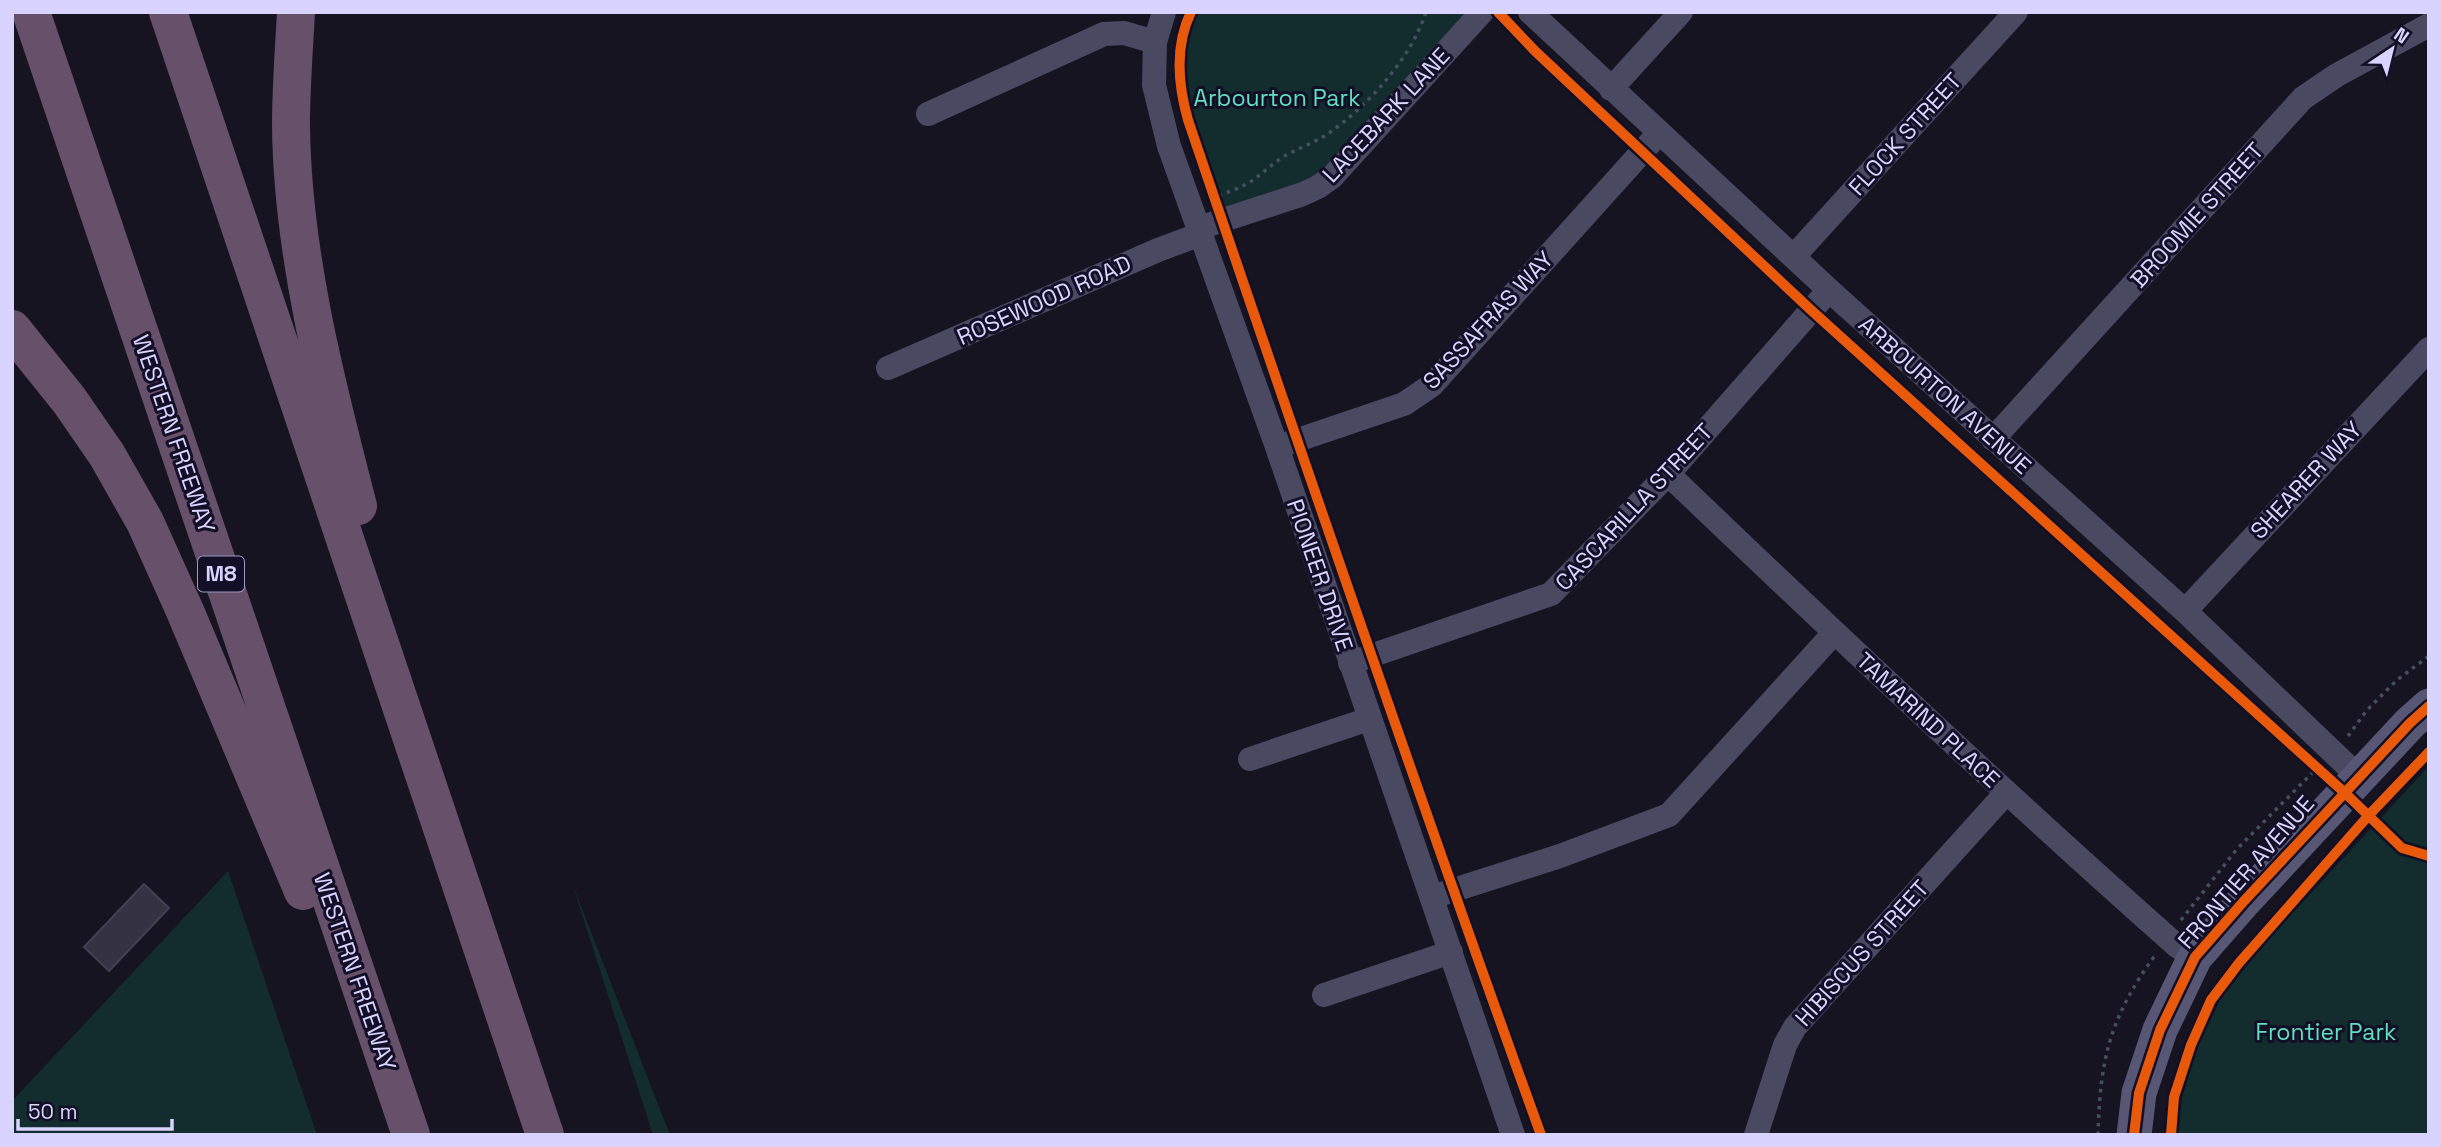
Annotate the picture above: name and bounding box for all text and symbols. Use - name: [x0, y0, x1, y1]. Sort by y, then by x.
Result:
- north arrow: [2357, 14, 2427, 84]
- text: N: [2389, 22, 2414, 49]
- street label: LACEBARK LANE: [1316, 41, 1456, 189]
- street label: FLOCK STREET: [1842, 66, 1968, 202]
- park label: Arbourton Park: [1193, 83, 1361, 113]
- street label: BROOMIE STREET: [2124, 136, 2270, 294]
- street label: SASSAFRAS WAY: [1416, 244, 1560, 396]
- street label: ROSEWOOD ROAD: [952, 248, 1136, 352]
- street label: ARBOURTON AVENUE: [1852, 309, 2038, 481]
- street label: WESTERN FREEWAY: [126, 331, 222, 537]
- street label: SHEARER WAY: [2244, 415, 2368, 545]
- street label: CASCARILLA STREET: [1549, 417, 1719, 597]
- street label: PIONEER DRIVE: [1280, 495, 1360, 655]
- road number: M8: [198, 556, 244, 592]
- street label: TAMARIND PLACE: [1850, 646, 2006, 794]
- street label: FRONTIER AVENUE: [2171, 789, 2321, 955]
- street label: WESTERN FREEWAY: [307, 869, 403, 1075]
- street label: HIBISCUS STREET: [1788, 874, 1936, 1032]
- park label: Frontier Park: [2256, 1017, 2396, 1047]
- scale bar: [18, 1088, 172, 1132]
- text: 50 m: [28, 1098, 78, 1125]

